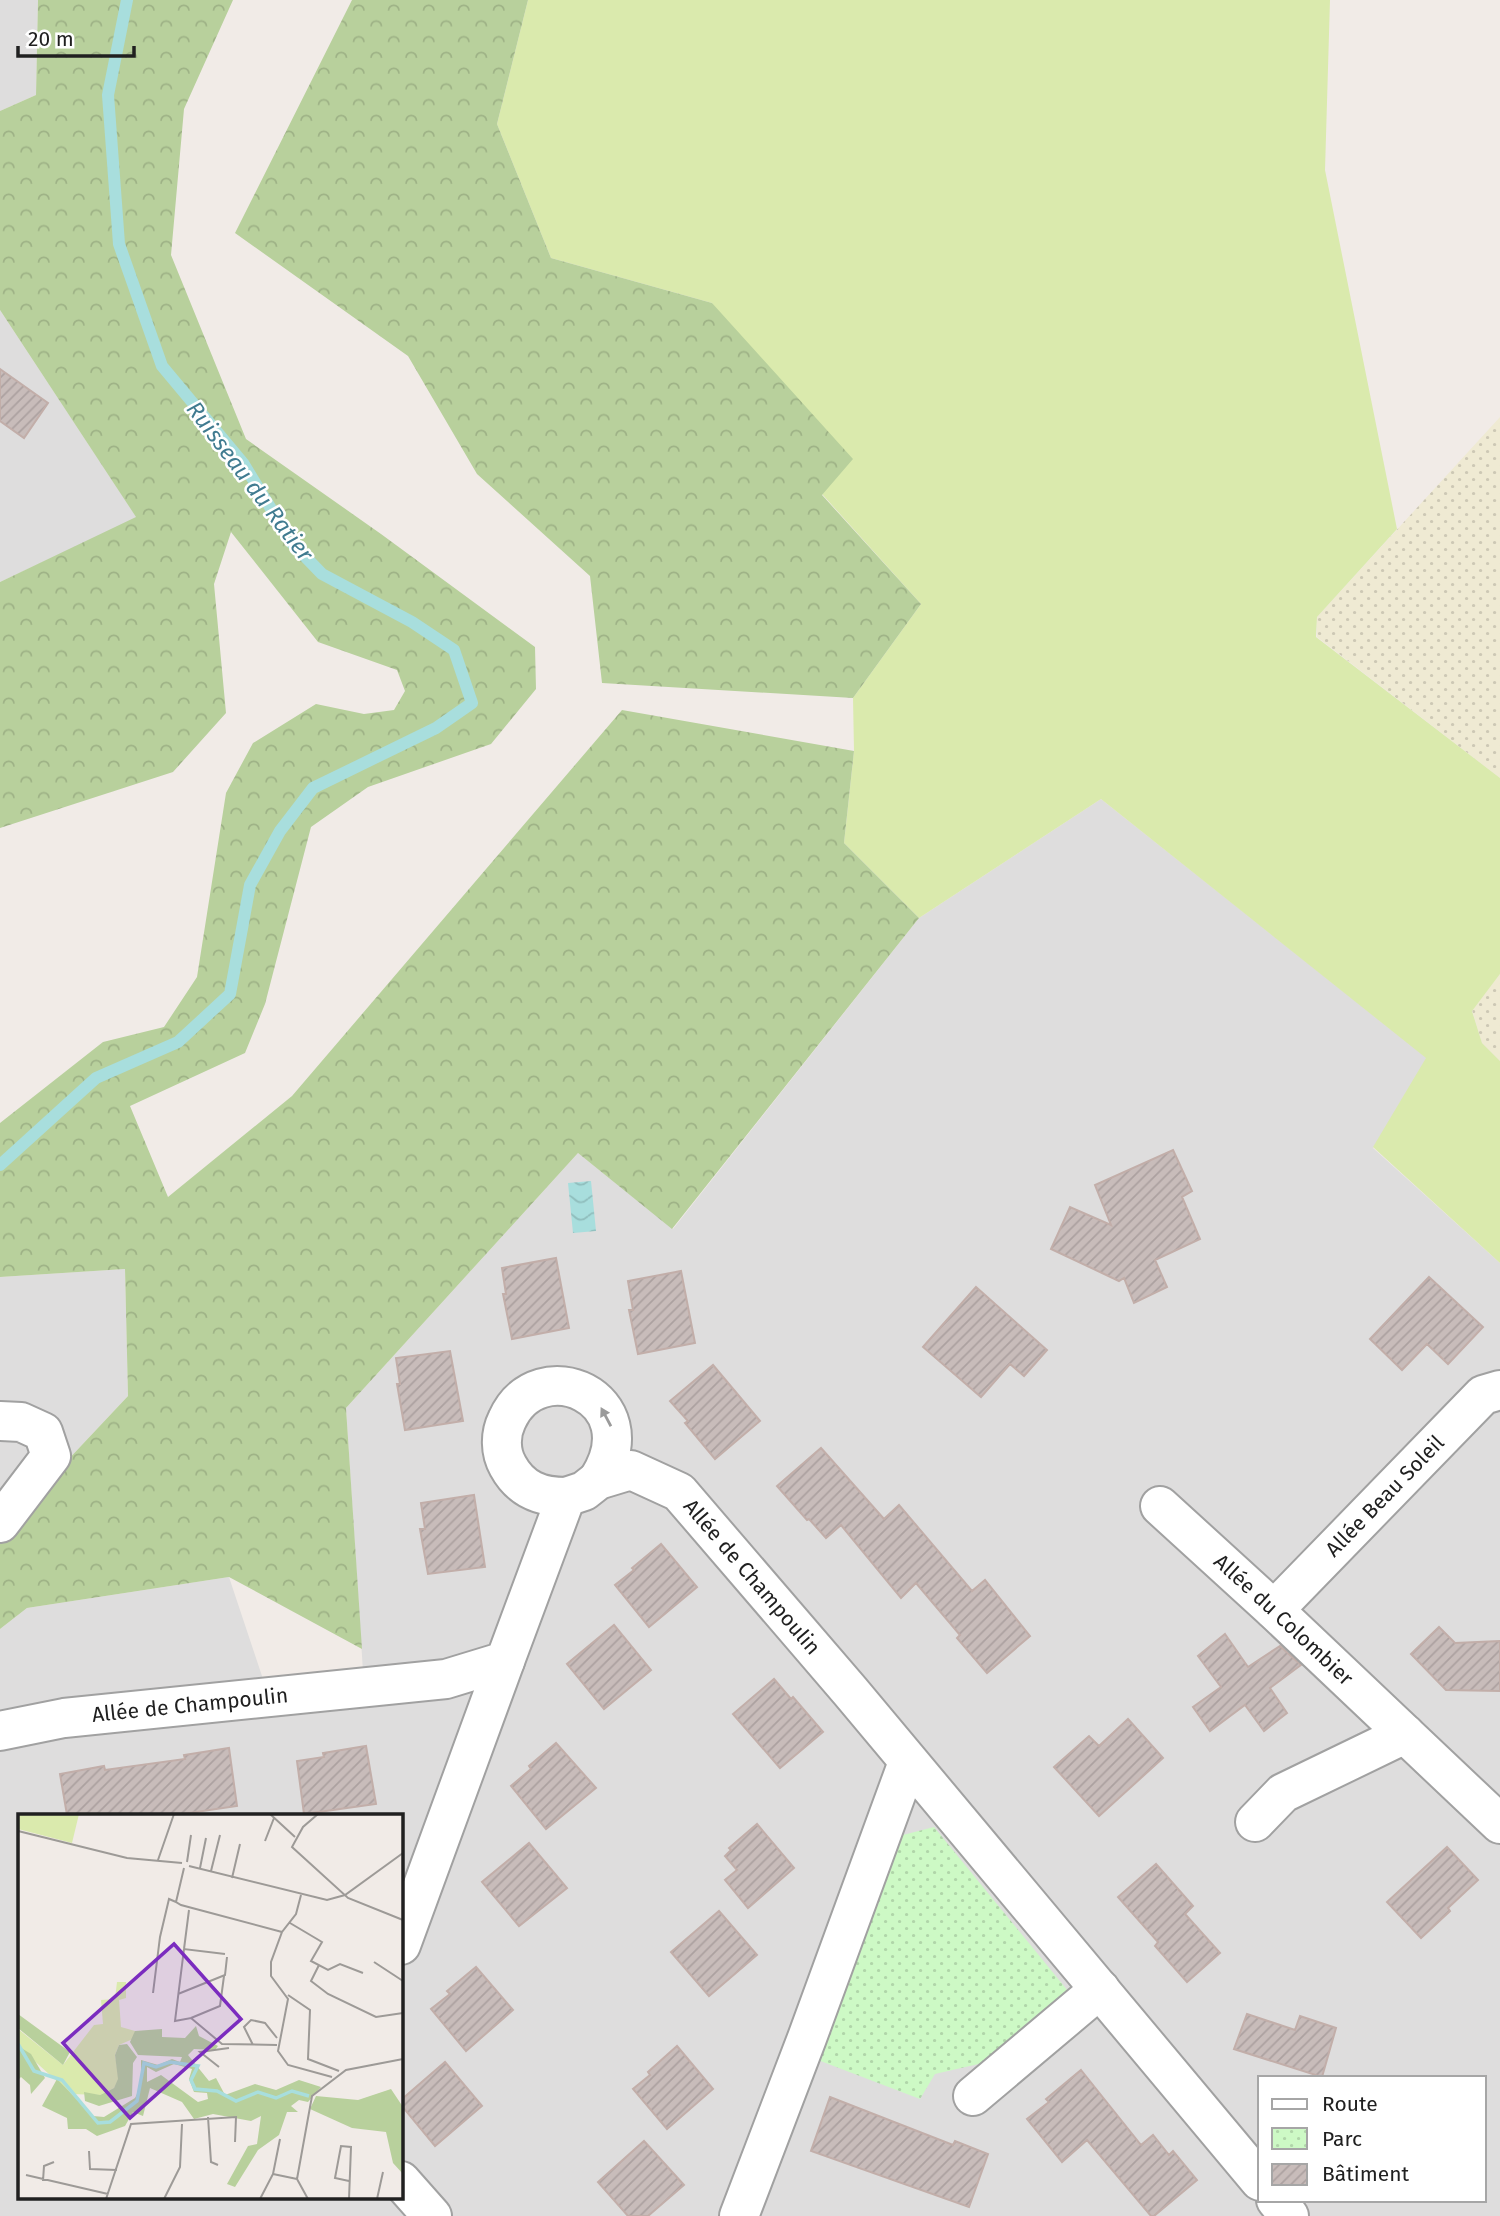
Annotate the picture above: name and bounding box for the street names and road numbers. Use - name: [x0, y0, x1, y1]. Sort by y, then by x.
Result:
- street label: Allée Beau Soleil: [1320, 1430, 1450, 1562]
- street label: Allée de Champoulin: [678, 1494, 826, 1660]
- street label: Allée du Colombier: [1208, 1549, 1359, 1691]
- street label: Allée de Champoulin: [91, 1682, 289, 1728]

